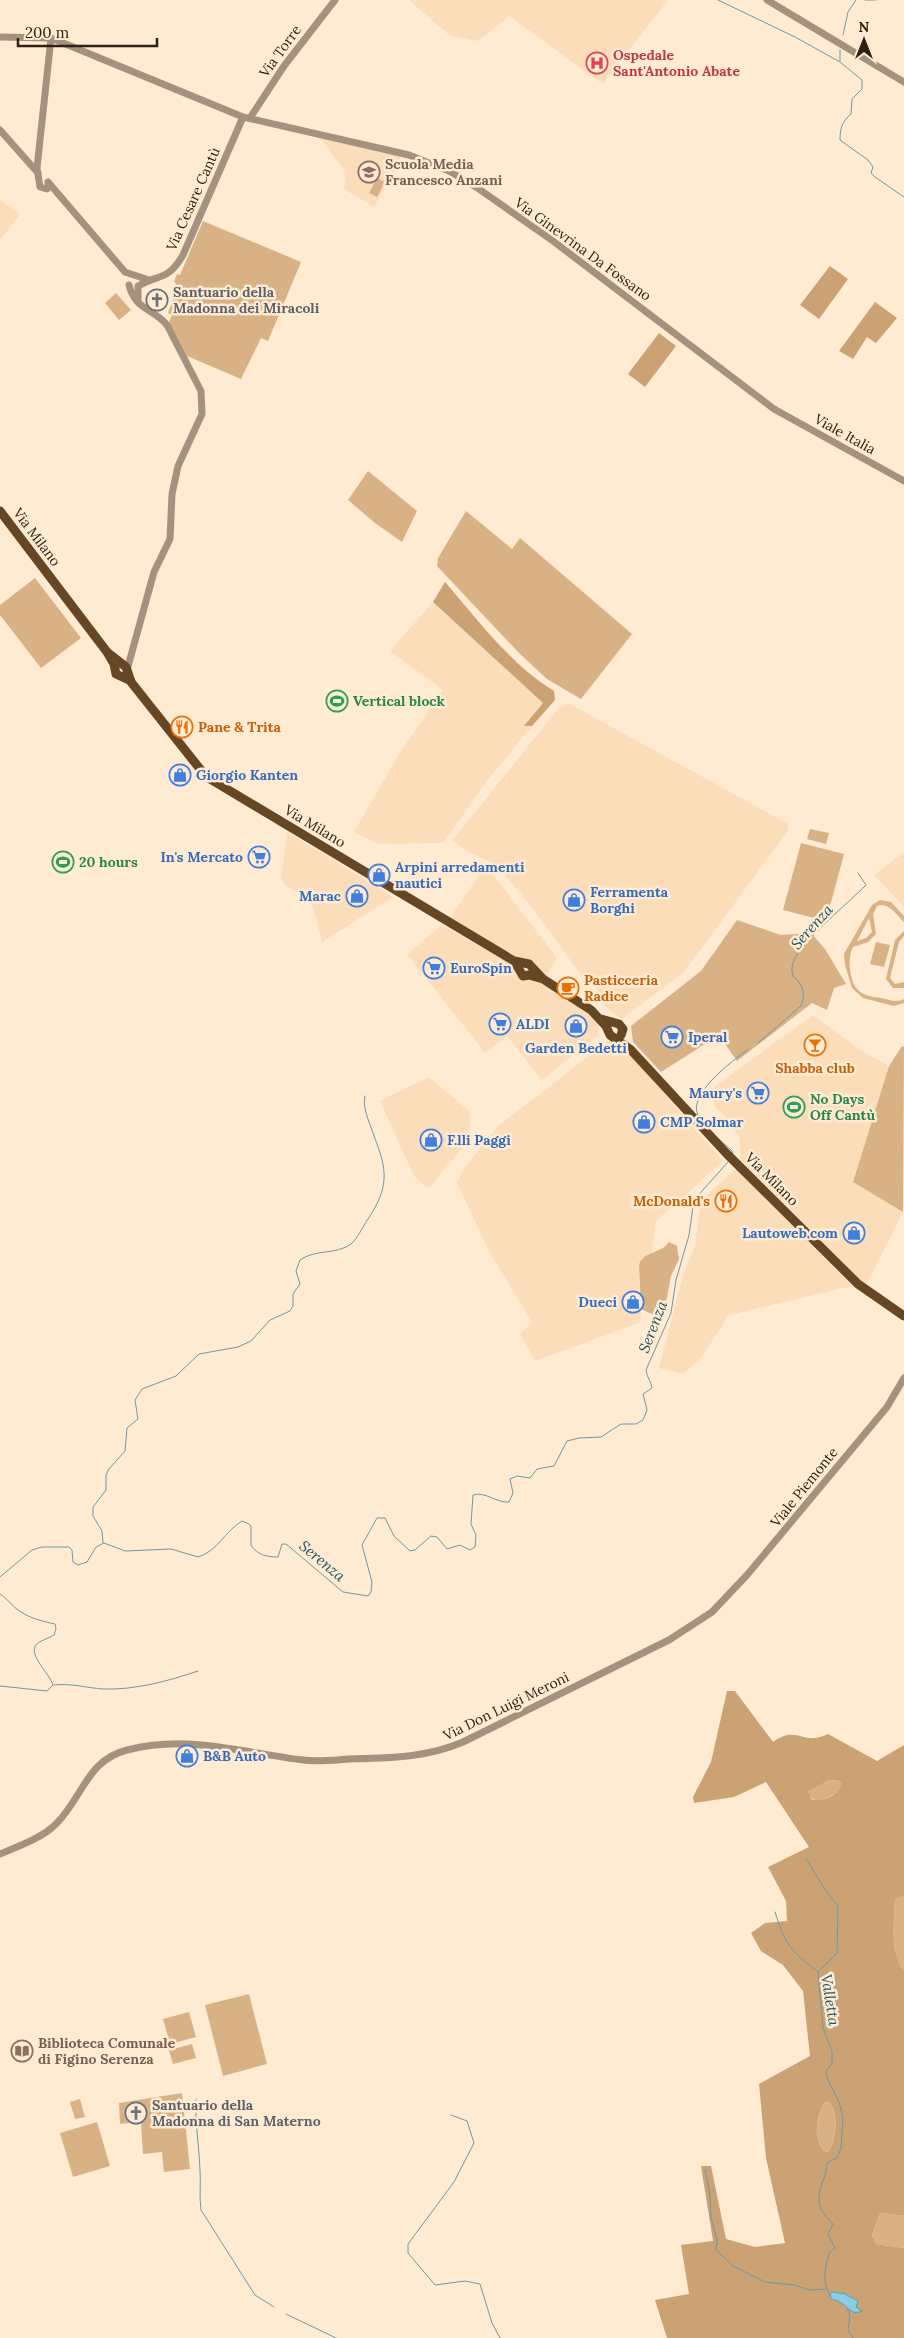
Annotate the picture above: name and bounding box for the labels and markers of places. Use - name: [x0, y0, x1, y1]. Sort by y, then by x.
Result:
- place label: Ospedale Sant'Antonio Abate: [613, 46, 740, 80]
- hospital icon: Ospedale Sant'Antonio Abate: [585, 51, 609, 75]
- place label: Scuola Media Francesco Anzani: [385, 155, 503, 189]
- school or university icon: Scuola Media Francesco Anzani: [357, 160, 381, 184]
- place label: Santuario della Madonna dei Miracoli: [173, 283, 320, 317]
- church icon: Santuario della Madonna dei Miracoli: [145, 288, 169, 312]
- sports icon: Vertical block: [325, 689, 349, 713]
- place label: Vertical block: [353, 692, 446, 710]
- restaurant icon: Pane & Trita: [170, 715, 194, 739]
- place label: Pane & Trita: [198, 718, 281, 736]
- shop icon: Giorgio Kanten: [168, 763, 192, 787]
- place label: Giorgio Kanten: [196, 766, 298, 784]
- supermarket icon: In's Mercato: [247, 845, 271, 869]
- place label: In's Mercato: [161, 848, 243, 866]
- sports icon: 20 hours: [51, 850, 75, 874]
- place label: 20 hours: [79, 853, 138, 871]
- place label: Arpini arredamenti nautici: [395, 858, 525, 892]
- shop icon: Arpini arredamenti nautici: [367, 863, 391, 887]
- place label: Ferramenta Borghi: [590, 883, 669, 917]
- shop icon: Marac: [345, 884, 369, 908]
- place label: Marac: [299, 887, 342, 905]
- shop icon: Ferramenta Borghi: [562, 888, 586, 912]
- supermarket icon: EuroSpin: [422, 956, 446, 980]
- place label: EuroSpin: [450, 959, 512, 977]
- place label: Pasticceria Radice: [584, 971, 659, 1005]
- cafe icon: Pasticceria Radice: [556, 976, 580, 1000]
- supermarket icon: ALDI: [488, 1012, 512, 1036]
- shop icon: Garden Bedetti: [564, 1014, 588, 1038]
- place label: ALDI: [516, 1015, 550, 1033]
- supermarket icon: Iperal: [660, 1025, 684, 1049]
- place label: Iperal: [688, 1028, 728, 1046]
- bar icon: Shabba club: [803, 1033, 827, 1057]
- place label: Garden Bedetti: [525, 1039, 627, 1057]
- place label: Shabba club: [775, 1059, 855, 1077]
- supermarket icon: Maury's: [746, 1081, 770, 1105]
- place label: Maury's: [689, 1084, 742, 1102]
- place label: No Days Off Cantù: [810, 1090, 875, 1124]
- sports icon: No Days Off Cantù: [782, 1095, 806, 1119]
- shop icon: CMP Solmar: [632, 1110, 656, 1134]
- place label: CMP Solmar: [660, 1113, 744, 1131]
- shop icon: F.lli Paggi: [419, 1128, 443, 1152]
- place label: F.lli Paggi: [447, 1131, 511, 1149]
- restaurant icon: McDonald's: [714, 1189, 738, 1213]
- place label: McDonald's: [633, 1192, 710, 1210]
- shop icon: Lautoweb.com: [842, 1221, 866, 1245]
- place label: Lautoweb.com: [742, 1224, 838, 1242]
- shop icon: Dueci: [621, 1290, 645, 1314]
- place label: Dueci: [578, 1293, 617, 1311]
- shop icon: B&B Auto: [175, 1744, 199, 1768]
- place label: B&B Auto: [203, 1747, 266, 1765]
- place label: Biblioteca Comunale di Figino Serenza: [38, 2034, 176, 2068]
- library icon: Biblioteca Comunale di Figino Serenza: [10, 2039, 34, 2063]
- place label: Santuario della Madonna di San Materno: [152, 2096, 321, 2130]
- church icon: Santuario della Madonna di San Materno: [124, 2101, 148, 2125]

